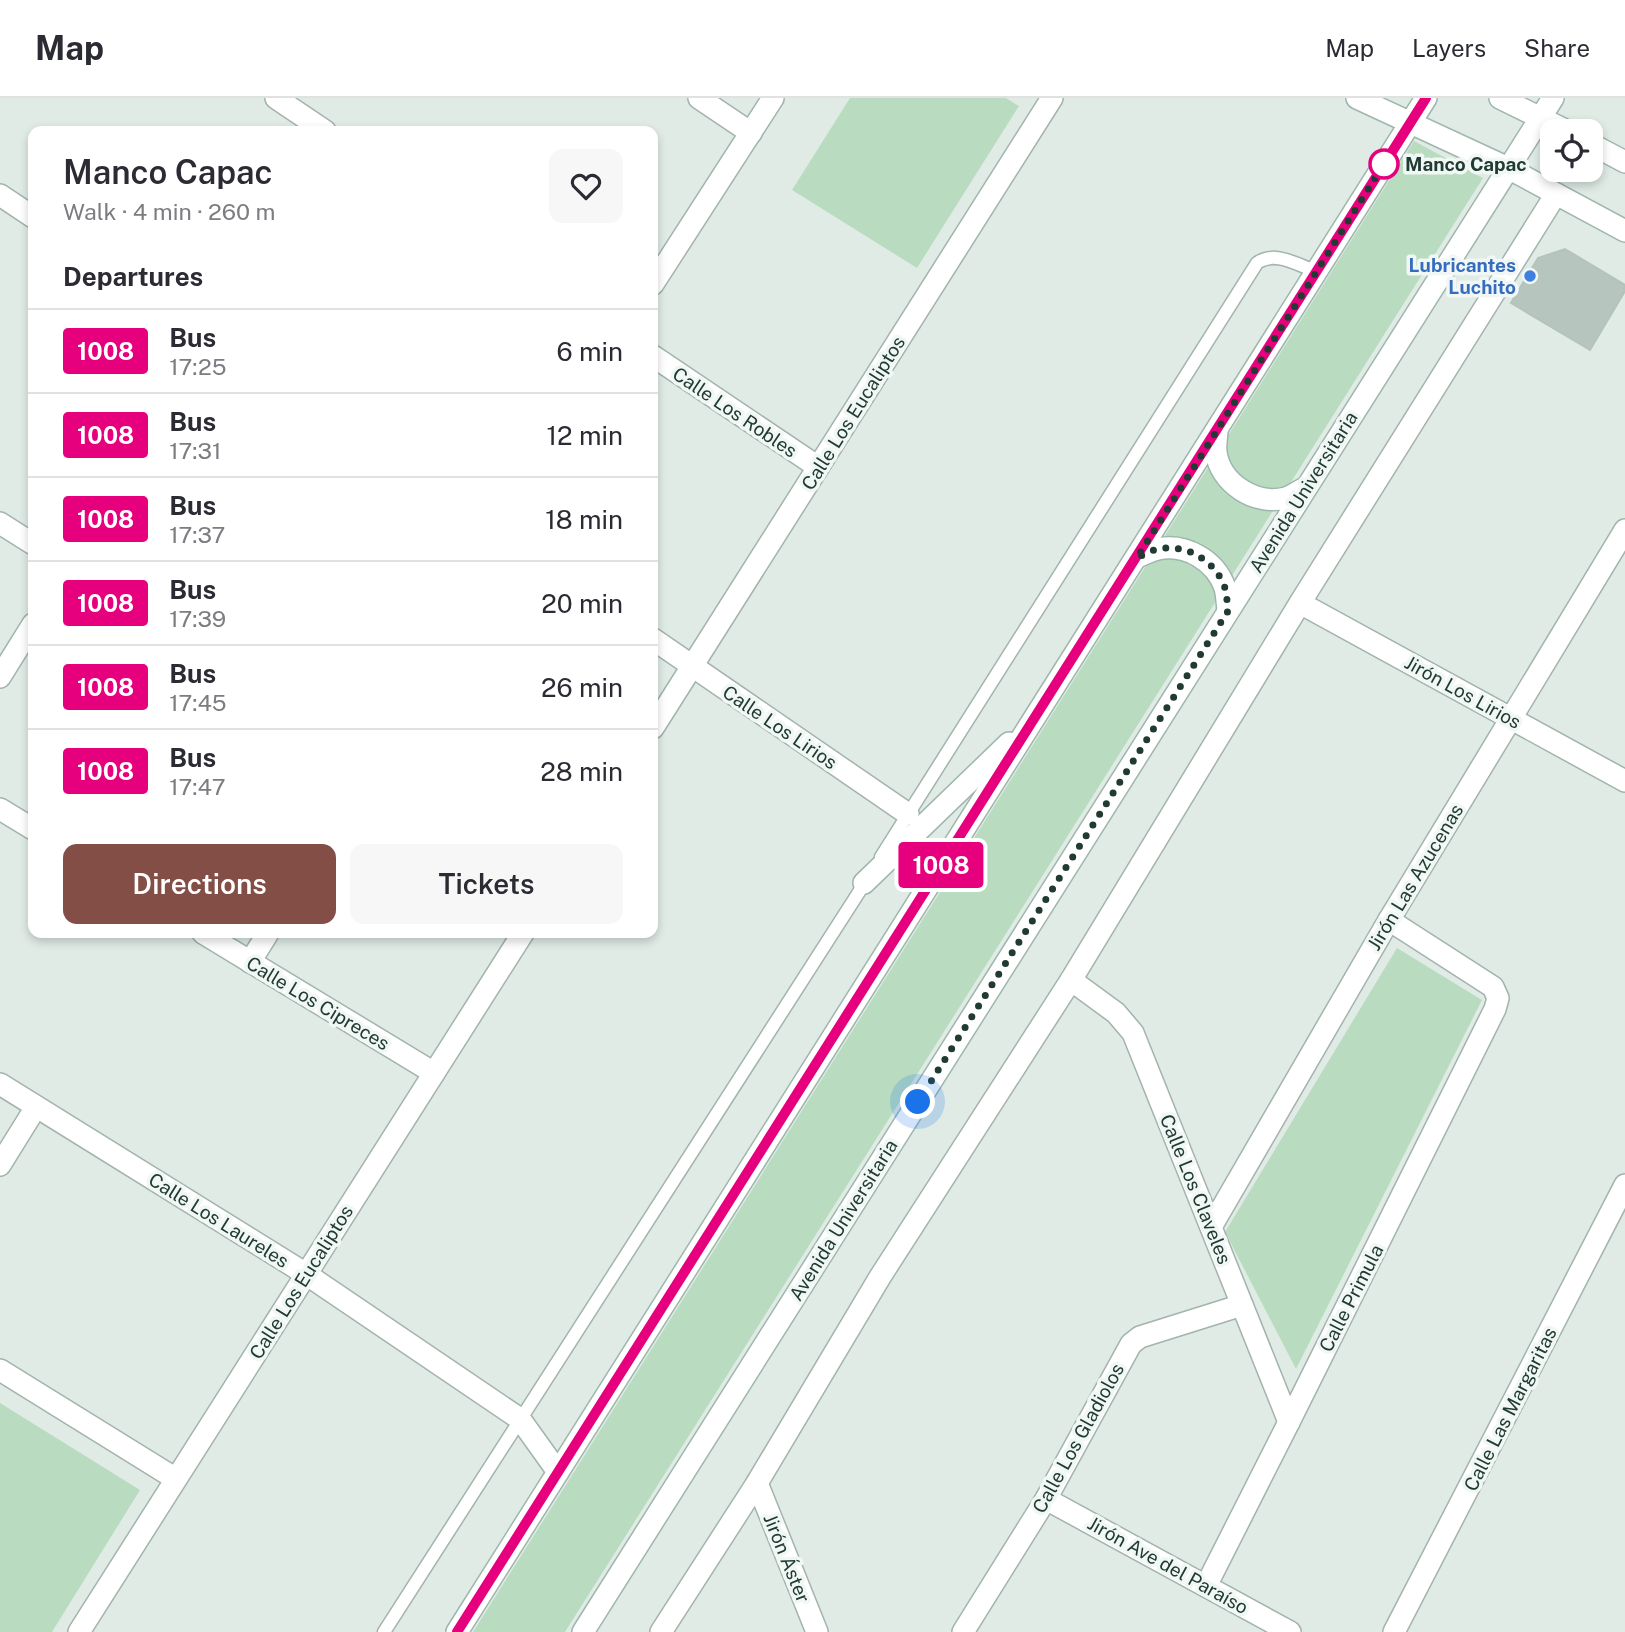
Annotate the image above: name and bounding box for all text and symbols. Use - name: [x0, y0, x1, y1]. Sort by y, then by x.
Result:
- text: Map: [35, 29, 104, 67]
- text: Map: [1325, 34, 1374, 62]
- text: Layers: [1412, 34, 1486, 62]
- text: Share: [1524, 34, 1590, 62]
- map controls: [1540, 119, 1603, 182]
- button: locate: [1540, 119, 1603, 182]
- button: heart: [549, 149, 623, 223]
- marker: Manco Capac: [1369, 149, 1399, 179]
- text: Manco Capac: [63, 153, 272, 191]
- place label: Manco Capac: [1405, 153, 1527, 175]
- text: Walk · 4 min · 260 m: [63, 198, 276, 225]
- place label: Lubricantes Luchito: [1408, 254, 1516, 298]
- text: Departures: [63, 261, 203, 292]
- marker: Lubricantes Luchito: [1522, 268, 1538, 284]
- text: Bus: [169, 322, 216, 353]
- street label: Calle Los Eucaliptos: [797, 332, 909, 494]
- text: 6 min: [556, 336, 623, 367]
- text: 1008: [77, 337, 134, 365]
- text: 17:25: [169, 353, 226, 380]
- street label: Calle Los Robles: [669, 362, 801, 462]
- text: Bus: [169, 406, 216, 437]
- street label: Avenida Universitaria: [1244, 407, 1362, 577]
- text: 12 min: [547, 420, 623, 451]
- text: 1008: [77, 421, 134, 449]
- text: 17:31: [169, 437, 221, 464]
- text: Bus: [169, 490, 216, 521]
- text: 18 min: [545, 504, 623, 535]
- text: 1008: [77, 505, 134, 533]
- text: 17:37: [169, 521, 225, 548]
- text: Bus: [169, 574, 216, 605]
- text: 20 min: [541, 588, 623, 619]
- text: 1008: [77, 589, 134, 617]
- text: 17:39: [169, 605, 226, 632]
- street label: Jirón Los Lirios: [1401, 651, 1525, 733]
- text: Bus: [169, 658, 216, 689]
- text: 26 min: [541, 672, 623, 703]
- text: 1008: [77, 673, 134, 701]
- street label: Calle Los Lirios: [719, 681, 841, 773]
- text: 17:45: [169, 689, 226, 716]
- text: Bus: [169, 742, 216, 773]
- text: 28 min: [540, 756, 623, 787]
- text: 1008: [77, 757, 134, 785]
- text: 17:47: [169, 773, 226, 800]
- street label: Jirón Las Azucenas: [1363, 800, 1467, 954]
- line badge: 1008: [892, 842, 990, 888]
- button: Directions: [63, 844, 336, 924]
- button: Tickets: [350, 844, 623, 924]
- text: 1008: [912, 851, 970, 879]
- street label: Calle Los Cipreces: [243, 952, 393, 1054]
- your location: [900, 1084, 935, 1119]
- street label: Calle Los Claveles: [1156, 1111, 1236, 1267]
- street label: Avenida Universitaria: [784, 1135, 902, 1305]
- street label: Calle Los Laureles: [145, 1168, 293, 1272]
- street label: Calle Los Eucaliptos: [245, 1201, 357, 1363]
- street label: Calle Primula: [1315, 1241, 1387, 1355]
- street label: Calle Las Margaritas: [1459, 1324, 1561, 1494]
- street label: Calle Los Gladiolos: [1028, 1359, 1128, 1517]
- street label: Jirón Áster: [759, 1510, 815, 1606]
- street label: Jirón Ave del Paraíso: [1084, 1512, 1252, 1618]

